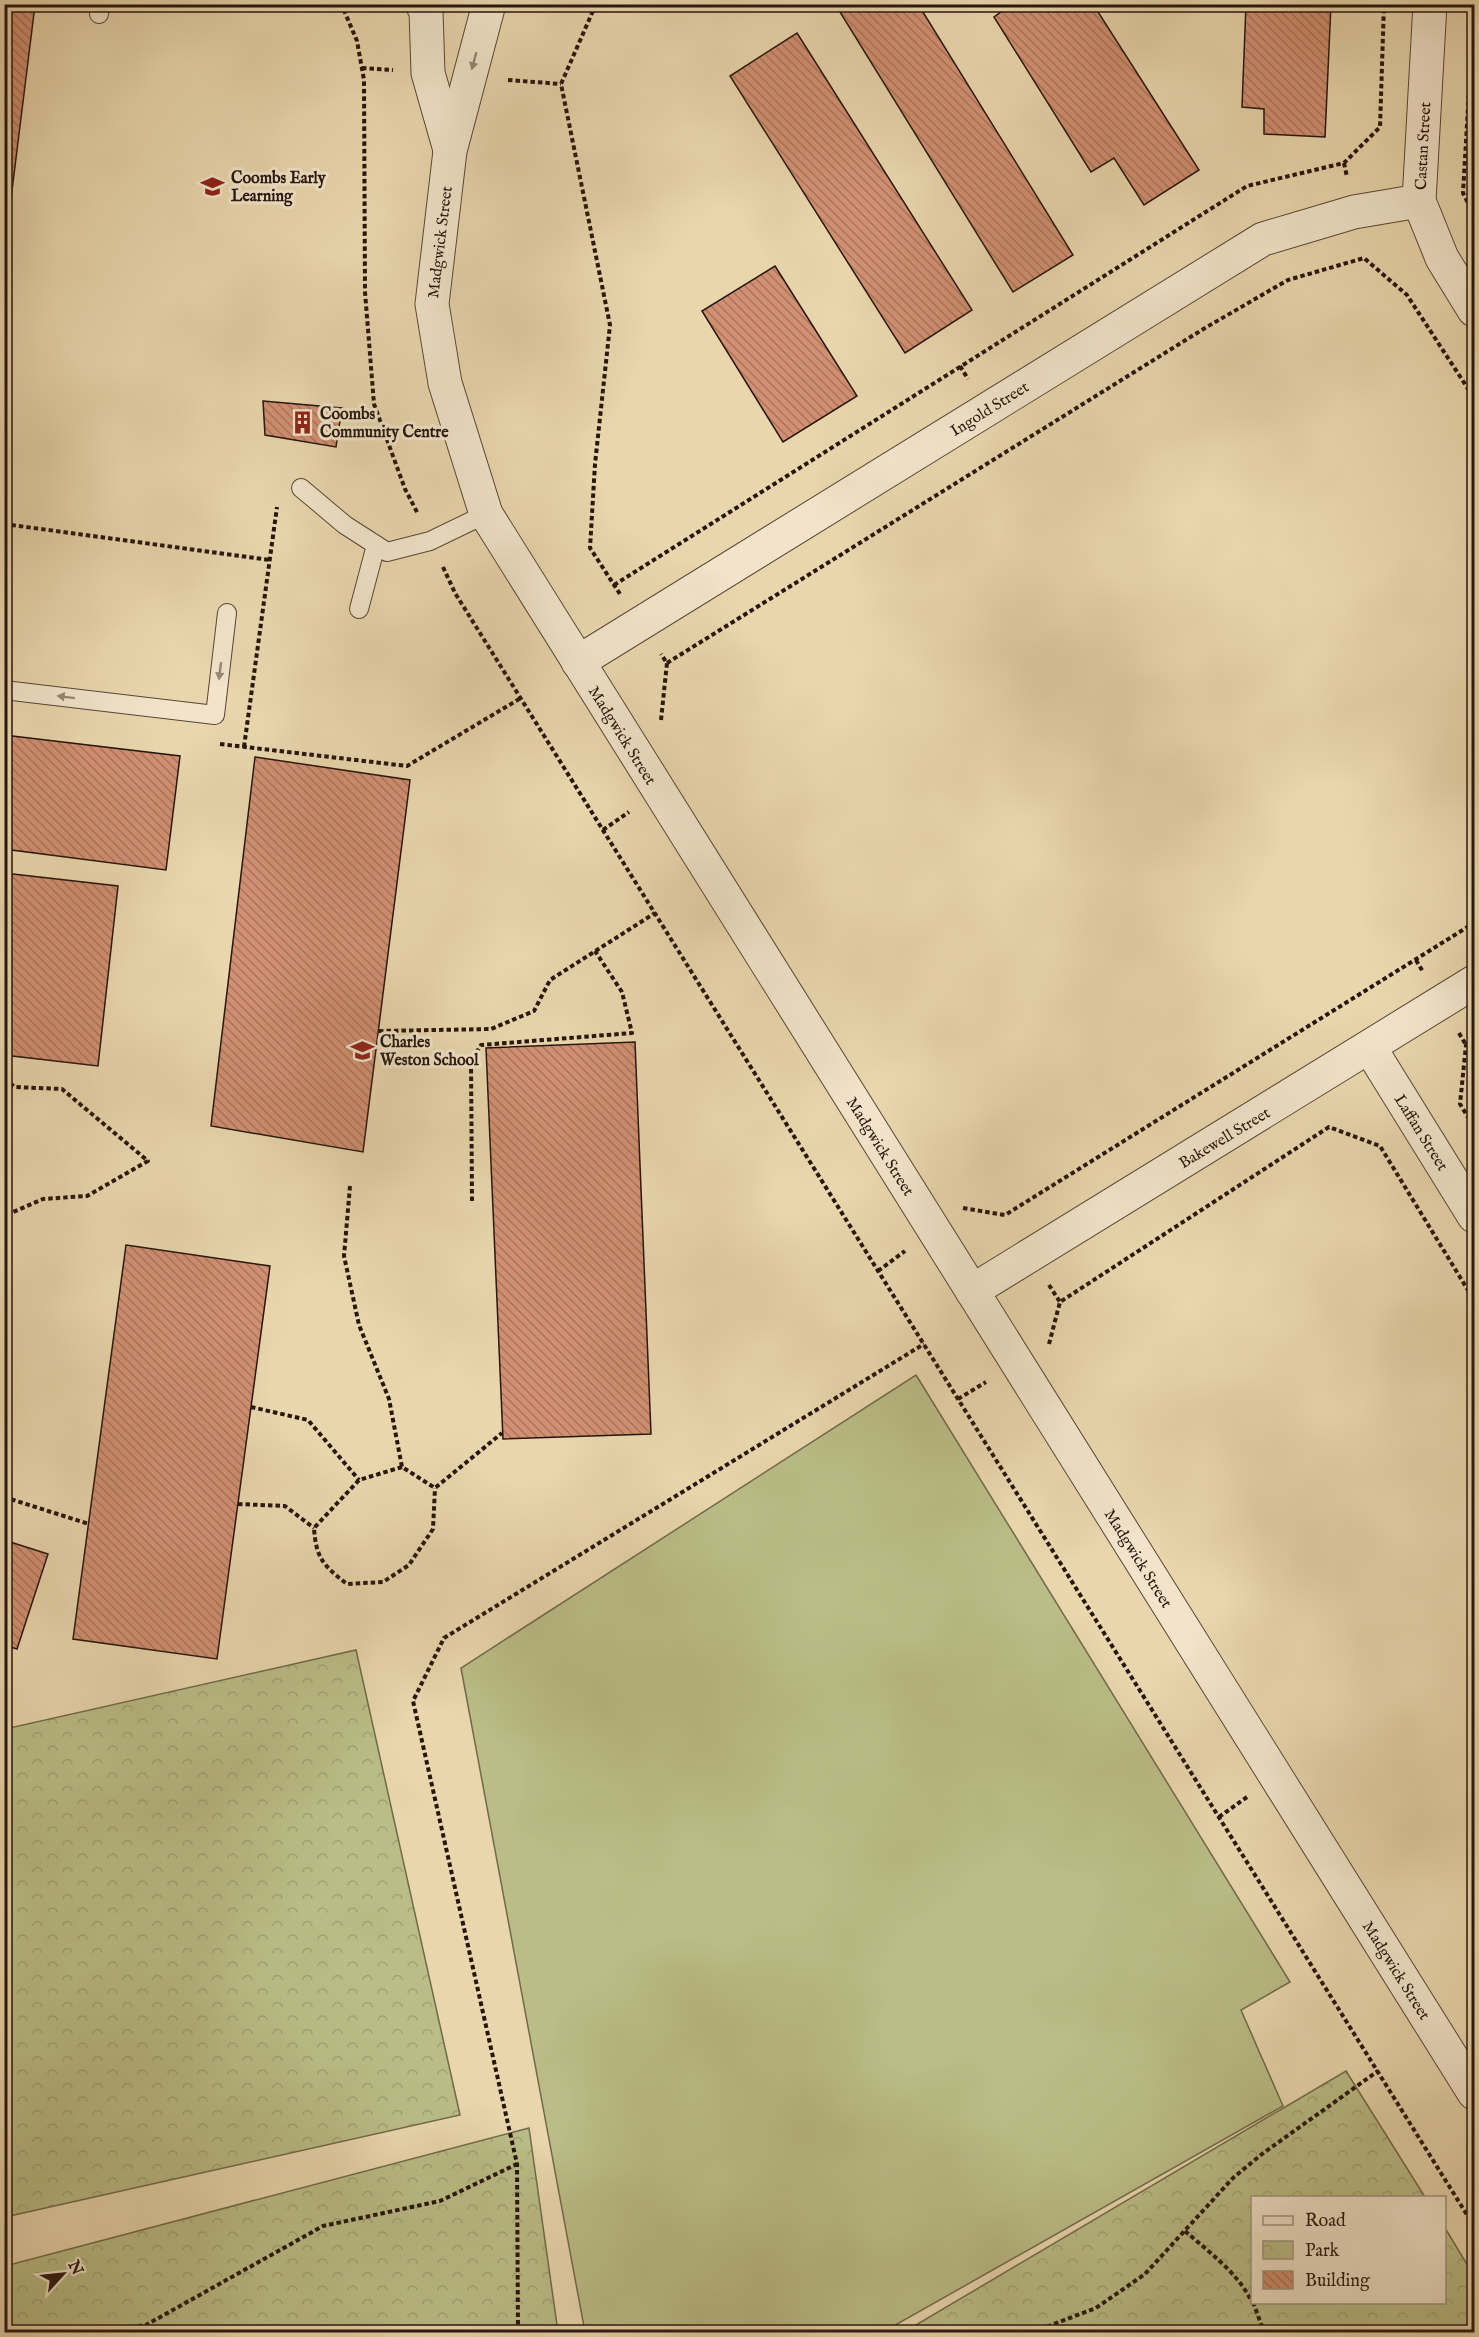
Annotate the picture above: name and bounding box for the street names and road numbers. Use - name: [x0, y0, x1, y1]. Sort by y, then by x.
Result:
- street label: Castan Street: [1412, 101, 1436, 191]
- street label: Madgwick Street: [424, 185, 458, 299]
- street label: Ingold Street: [947, 377, 1033, 442]
- street label: Madgwick Street: [583, 683, 660, 790]
- street label: Laffan Street: [1389, 1091, 1452, 1175]
- street label: Madgwick Street: [841, 1094, 918, 1201]
- street label: Bakewell Street: [1176, 1103, 1275, 1174]
- street label: Madgwick Street: [1099, 1506, 1176, 1613]
- street label: Madgwick Street: [1357, 1918, 1434, 2025]

